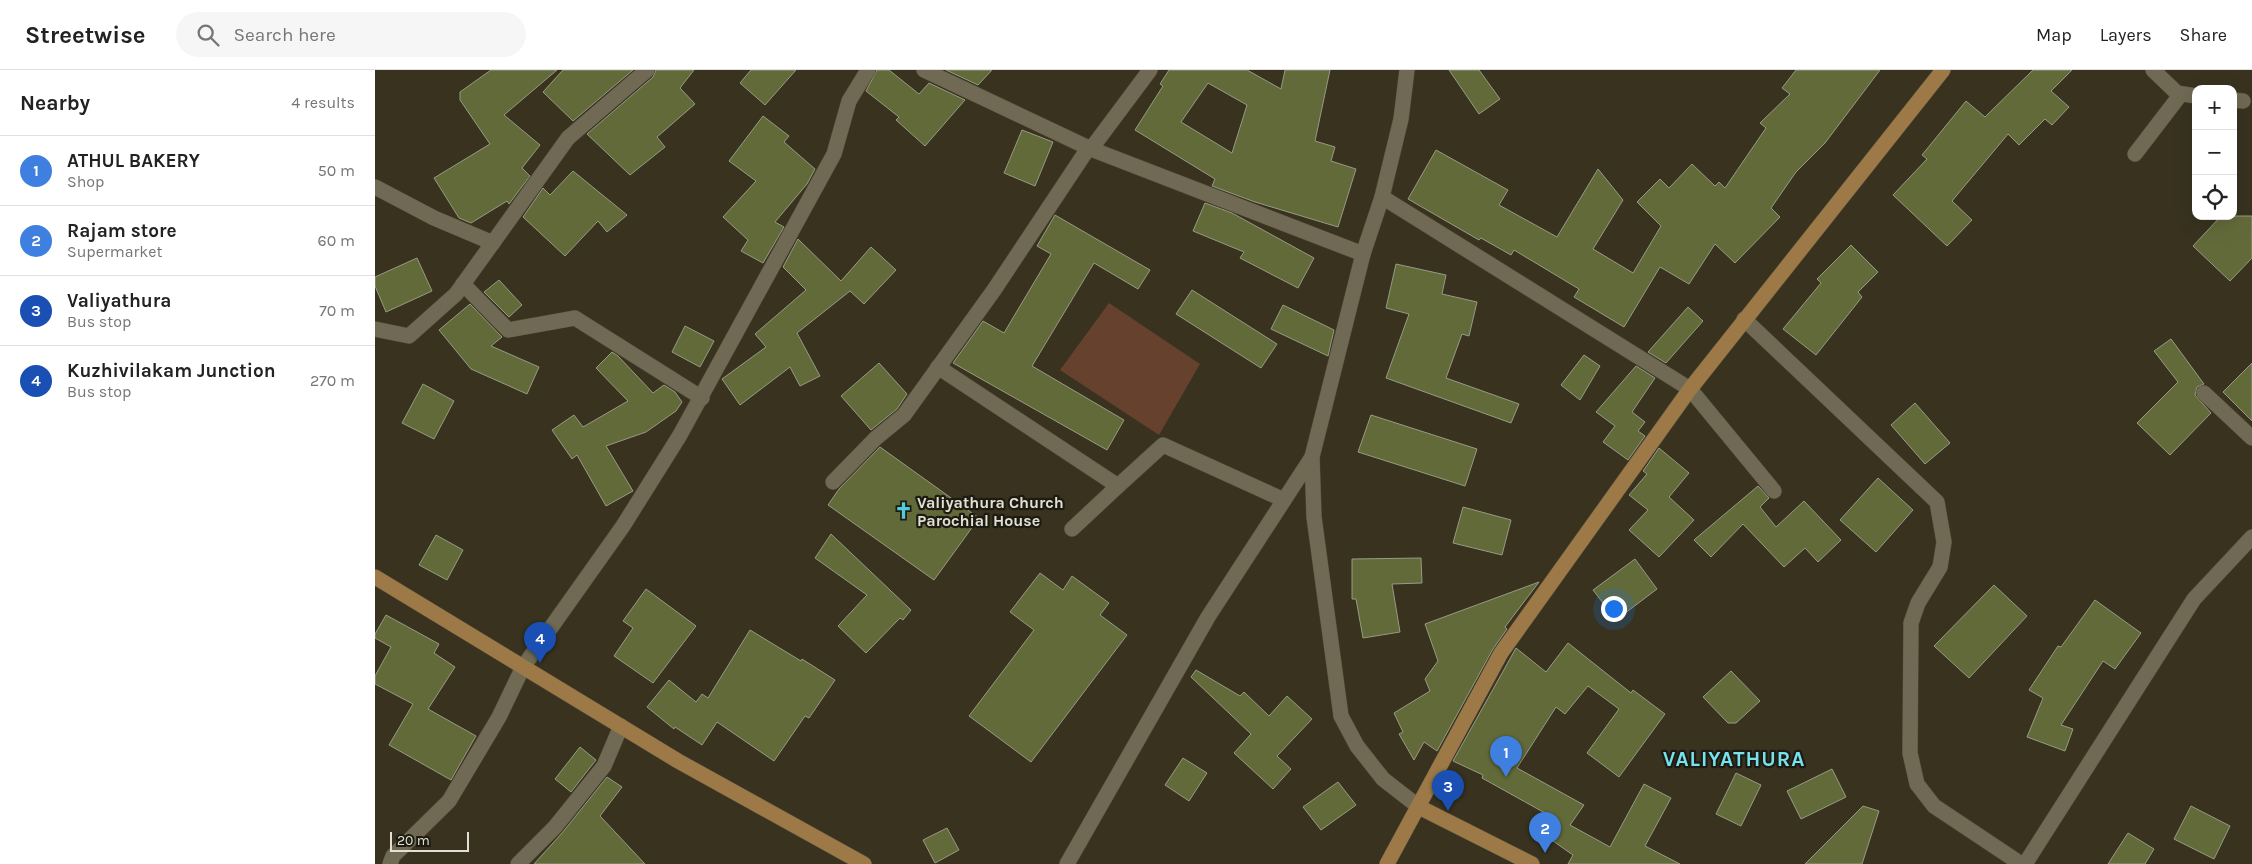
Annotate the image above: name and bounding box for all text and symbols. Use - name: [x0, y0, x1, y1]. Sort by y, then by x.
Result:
- search box: [176, 12, 526, 57]
- text: Streetwise: [25, 21, 146, 49]
- icon: search: [194, 21, 222, 49]
- text: Search here: [234, 24, 336, 46]
- text: Map: [2036, 24, 2072, 46]
- text: Layers: [2100, 24, 2152, 46]
- text: Share: [2180, 24, 2227, 46]
- map controls: [2192, 85, 2237, 220]
- button: +: [2192, 85, 2237, 130]
- text: Nearby: [20, 91, 90, 115]
- text: 4 results: [291, 93, 355, 112]
- button: −: [2192, 130, 2237, 175]
- text: ATHUL BAKERY: [67, 150, 200, 172]
- text: 1: [33, 161, 39, 180]
- text: 50 m: [318, 161, 355, 180]
- text: Shop: [67, 172, 104, 191]
- button: locate: [2192, 175, 2237, 220]
- text: Rajam store: [67, 220, 176, 242]
- text: 2: [31, 231, 41, 250]
- text: 60 m: [318, 231, 355, 250]
- text: Supermarket: [67, 242, 163, 261]
- text: Valiyathura: [67, 290, 171, 312]
- text: 3: [31, 301, 41, 320]
- text: 70 m: [319, 301, 355, 320]
- text: Bus stop: [67, 312, 131, 331]
- text: Kuzhivilakam Junction: [67, 360, 276, 382]
- text: 4: [31, 371, 41, 390]
- text: 270 m: [310, 371, 355, 390]
- text: Bus stop: [67, 382, 131, 401]
- place label: Valiyathura Church Parochial House: [917, 493, 1064, 530]
- church icon: Valiyathura Church Parochial House: [893, 501, 913, 521]
- your location: [1601, 596, 1627, 622]
- pin: 4: [524, 622, 556, 663]
- pin: 1: [1490, 736, 1522, 777]
- district label: VALIYATHURA: [1663, 747, 1805, 771]
- pin: 3: [1432, 770, 1464, 811]
- pin: 2: [1529, 812, 1561, 853]
- scale bar: [390, 829, 469, 852]
- text: 20 m: [397, 832, 430, 849]

